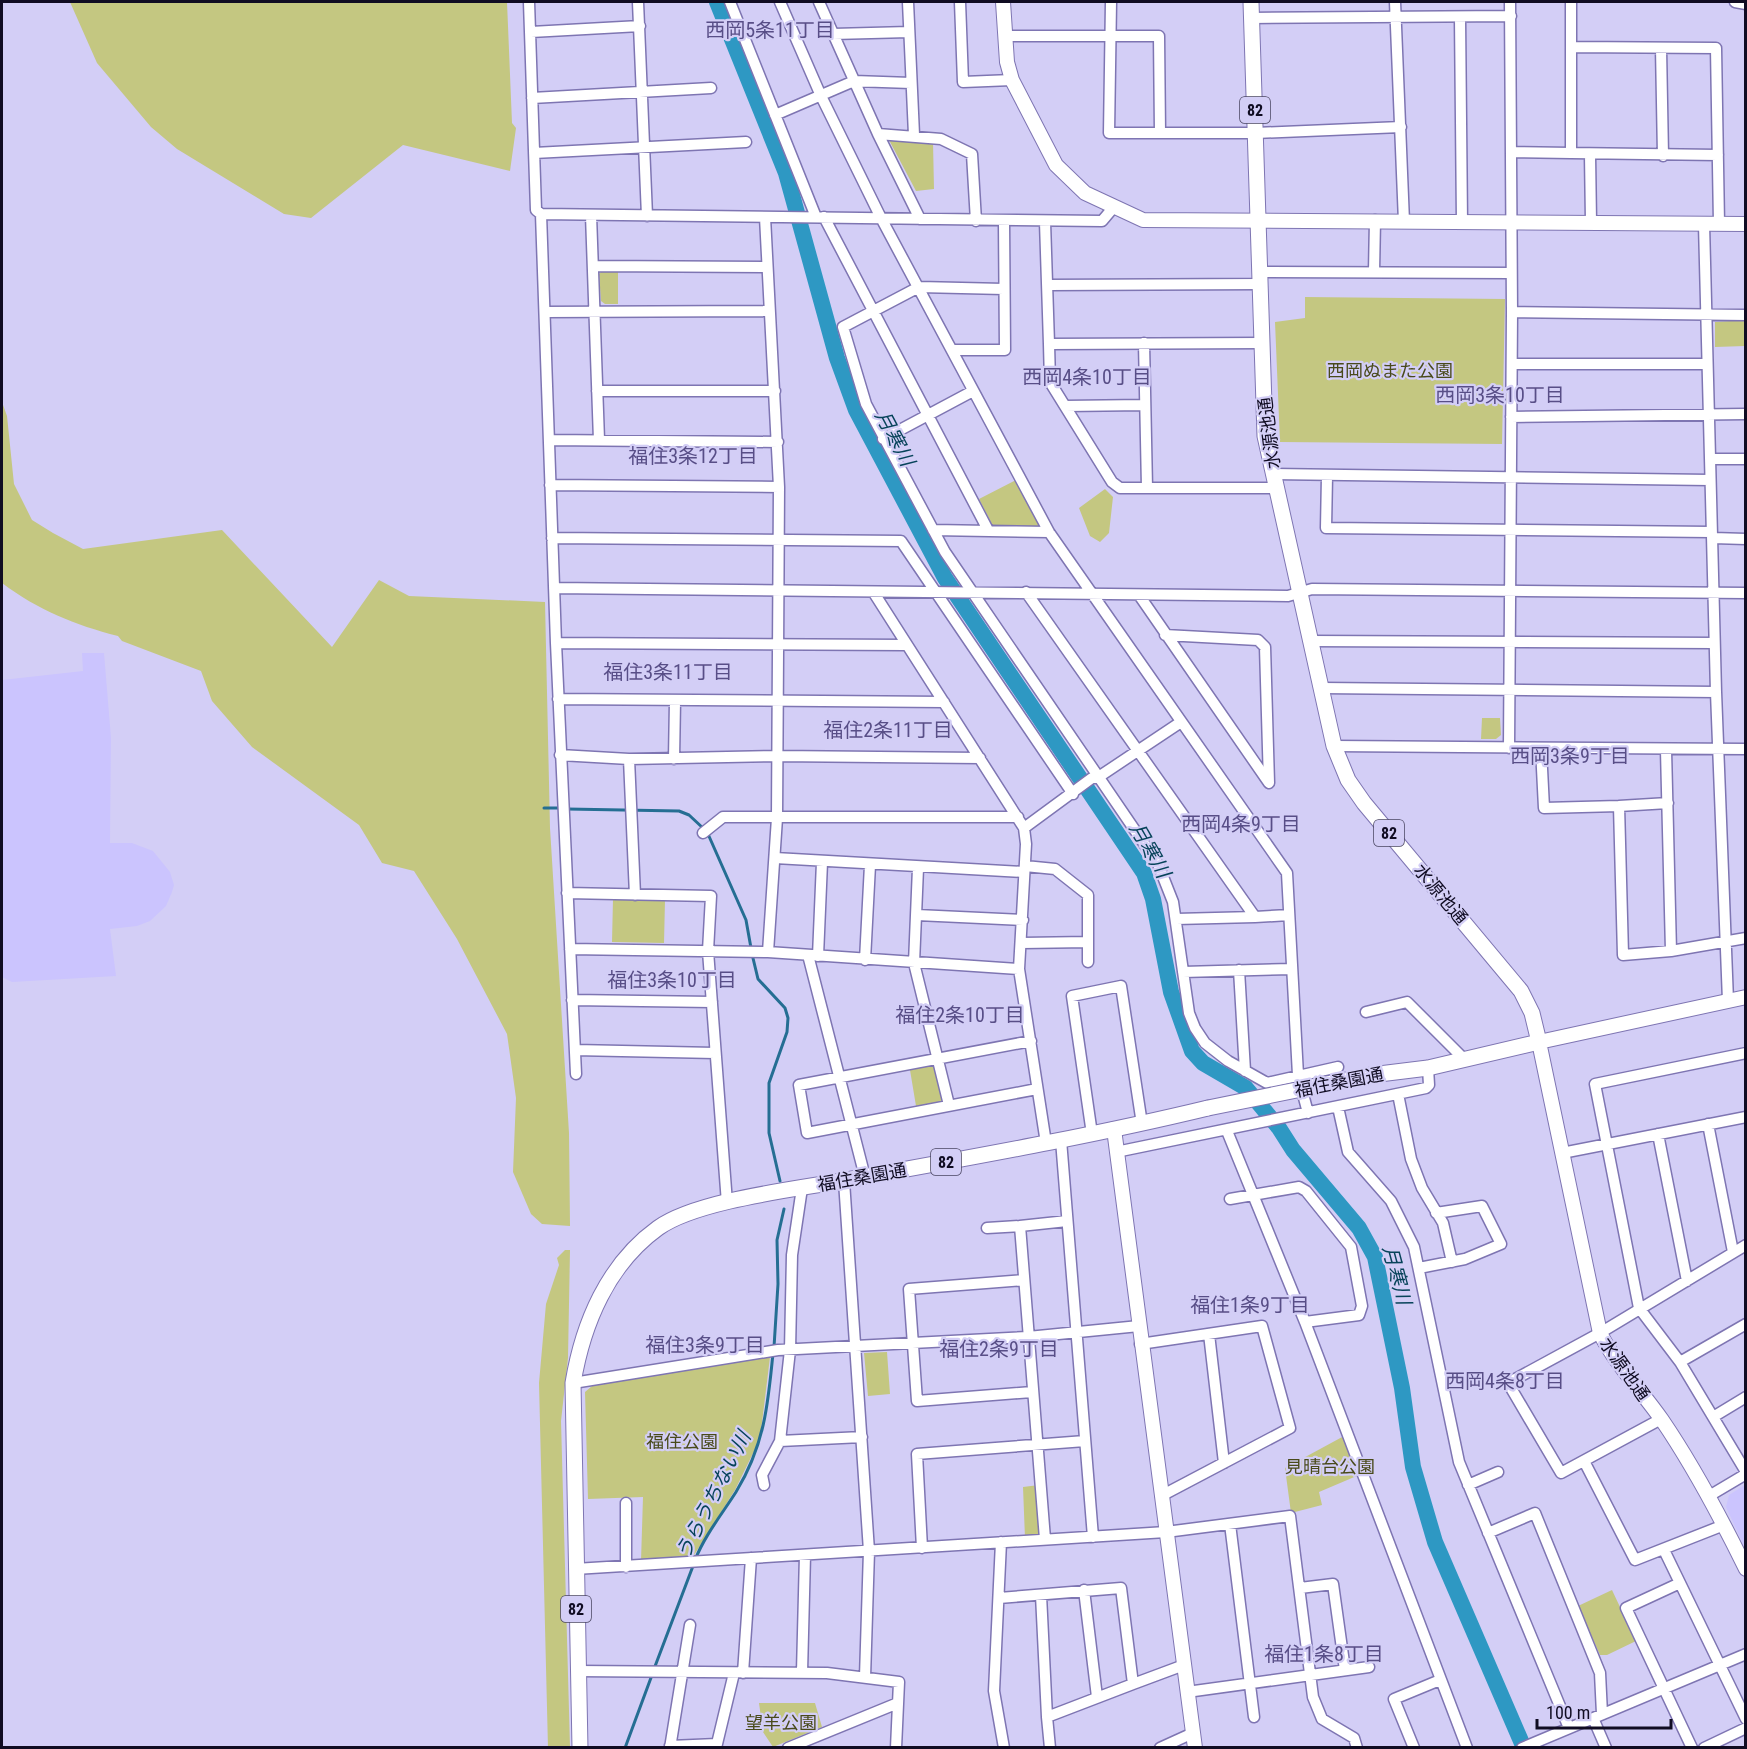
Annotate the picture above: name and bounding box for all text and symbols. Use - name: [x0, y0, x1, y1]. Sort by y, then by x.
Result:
- district label: 西岡5条11丁目: [705, 18, 835, 42]
- road number: 82: [1240, 97, 1270, 123]
- park label: 西岡ぬまた公園: [1327, 360, 1453, 381]
- district label: 西岡4条10丁目: [1022, 365, 1152, 389]
- district label: 西岡3条10丁目: [1435, 383, 1565, 407]
- street label: 水源池通: [1254, 396, 1284, 470]
- water label: 月寒川: [870, 406, 921, 472]
- district label: 福住3条12丁目: [628, 444, 758, 468]
- district label: 福住3条11丁目: [603, 660, 733, 684]
- district label: 福住2条11丁目: [823, 718, 953, 742]
- district label: 西岡3条9丁目: [1510, 744, 1630, 768]
- district label: 西岡4条9丁目: [1181, 812, 1301, 836]
- water label: 月寒川: [1125, 818, 1176, 884]
- road number: 82: [1374, 820, 1404, 846]
- street label: 水源池通: [1410, 860, 1472, 928]
- district label: 福住3条10丁目: [607, 968, 737, 992]
- district label: 福住2条10丁目: [895, 1003, 1025, 1027]
- street label: 福住桑園通: [1293, 1063, 1385, 1101]
- road number: 82: [931, 1149, 961, 1175]
- street label: 福住桑園通: [816, 1159, 908, 1195]
- water label: 月寒川: [1378, 1243, 1417, 1309]
- district label: 福住1条9丁目: [1190, 1293, 1310, 1317]
- district label: 福住3条9丁目: [645, 1333, 765, 1357]
- street label: 水源池通: [1596, 1333, 1654, 1405]
- district label: 福住2条9丁目: [939, 1337, 1059, 1361]
- district label: 西岡4条8丁目: [1445, 1369, 1565, 1393]
- water label: うらうちない川: [671, 1425, 756, 1563]
- park label: 福住公園: [646, 1431, 718, 1452]
- park label: 見晴台公園: [1285, 1456, 1375, 1477]
- road number: 82: [561, 1596, 591, 1622]
- district label: 福住1条8丁目: [1264, 1642, 1384, 1666]
- scale bar: [1537, 1692, 1670, 1730]
- text: 100 m: [1546, 1702, 1590, 1723]
- park label: 望羊公園: [745, 1712, 817, 1733]

